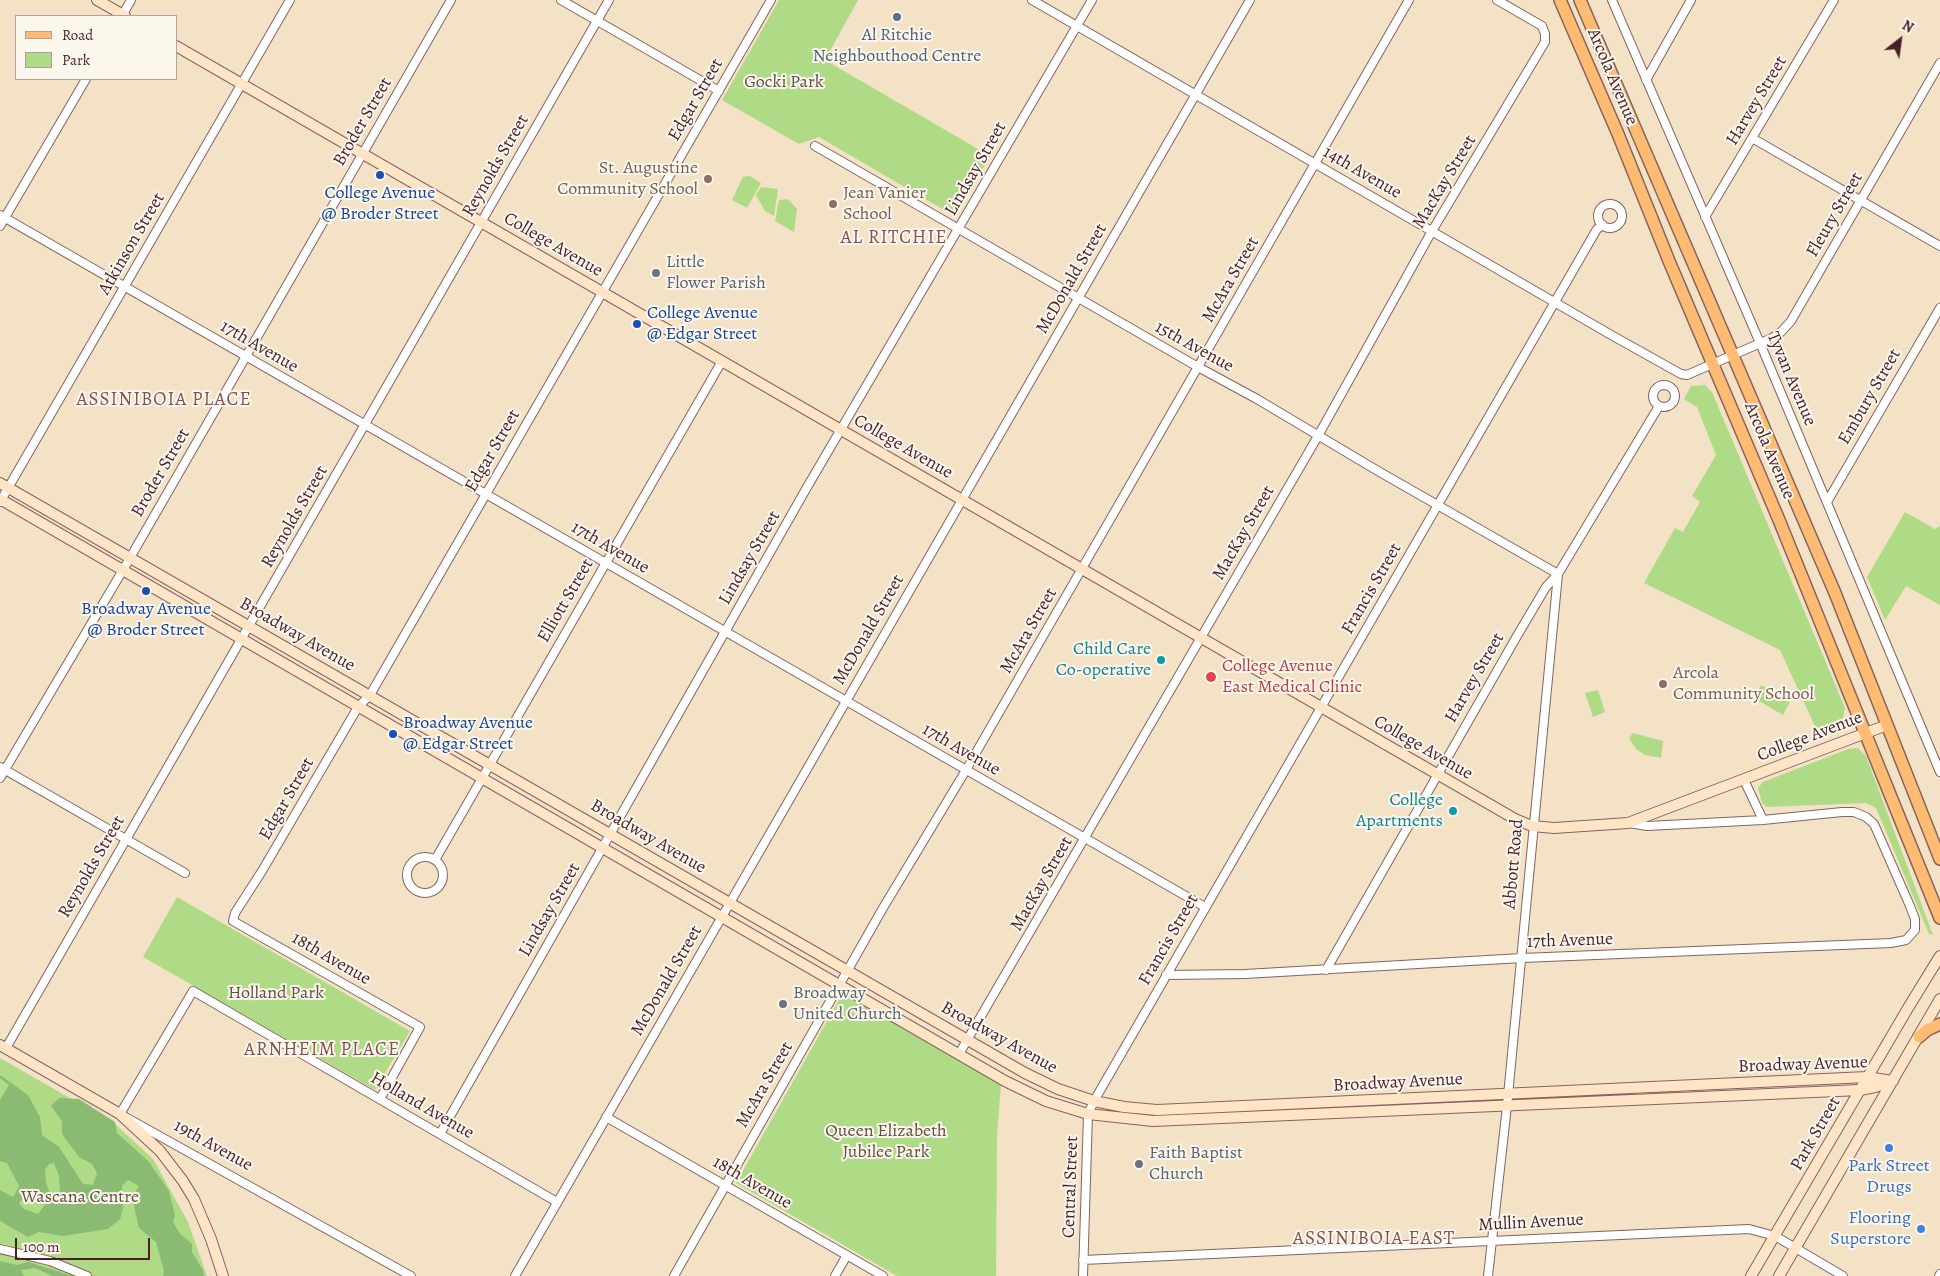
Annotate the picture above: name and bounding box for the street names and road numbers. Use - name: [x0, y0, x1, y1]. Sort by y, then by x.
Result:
- street label: Arcola Avenue: [1582, 25, 1642, 129]
- street label: Harvey Street: [1722, 52, 1792, 150]
- street label: Edgar Street: [664, 55, 728, 145]
- street label: Broder Street: [329, 74, 397, 170]
- street label: Reynolds Street: [458, 111, 534, 221]
- street label: Lindsay Street: [940, 118, 1012, 220]
- street label: MacKay Street: [1409, 131, 1481, 233]
- street label: 14th Avenue: [1319, 142, 1405, 204]
- street label: Fleury Street: [1802, 169, 1868, 261]
- street label: Atkinson Street: [94, 189, 170, 299]
- street label: College Avenue: [500, 208, 606, 282]
- street label: McDonald Street: [1032, 220, 1112, 338]
- street label: McAra Street: [1198, 233, 1264, 327]
- street label: 17th Avenue: [216, 316, 302, 378]
- street label: 15th Avenue: [1151, 317, 1237, 377]
- street label: Tyvan Avenue: [1762, 329, 1820, 429]
- street label: Embury Street: [1834, 345, 1906, 449]
- street label: Arcola Avenue: [1739, 399, 1799, 503]
- street label: Edgar Street: [461, 406, 525, 496]
- street label: College Avenue: [850, 410, 956, 484]
- street label: Broder Street: [127, 425, 195, 521]
- street label: Reynolds Street: [257, 462, 333, 572]
- street label: MacKay Street: [1208, 482, 1280, 584]
- street label: Lindsay Street: [714, 507, 786, 609]
- street label: 17th Avenue: [567, 517, 653, 579]
- street label: Francis Street: [1337, 540, 1407, 638]
- street label: Elliott Street: [533, 555, 599, 647]
- street label: McDonald Street: [829, 571, 909, 689]
- street label: McAra Street: [996, 584, 1062, 678]
- street label: Broadway Avenue: [235, 593, 359, 677]
- street label: Harvey Street: [1441, 629, 1509, 727]
- street label: College Avenue: [1754, 707, 1866, 767]
- street label: College Avenue: [1370, 711, 1476, 785]
- street label: 17th Avenue: [918, 719, 1004, 781]
- street label: Edgar Street: [255, 754, 319, 844]
- street label: Broadway Avenue: [586, 795, 710, 879]
- street label: Reynolds Street: [54, 812, 130, 922]
- street label: Abbott Road: [1499, 818, 1529, 910]
- street label: MacKay Street: [1006, 833, 1078, 935]
- street label: Lindsay Street: [514, 859, 586, 961]
- street label: Francis Street: [1134, 891, 1204, 989]
- street label: McDonald Street: [627, 922, 707, 1040]
- street label: 18th Avenue: [288, 928, 374, 990]
- street label: 17th Avenue: [1526, 929, 1614, 953]
- street label: Broadway Avenue: [937, 997, 1061, 1079]
- street label: McAra Street: [732, 1038, 798, 1132]
- street label: Broadway Avenue: [1738, 1052, 1868, 1078]
- street label: Holland Avenue: [366, 1068, 478, 1144]
- street label: Broadway Avenue: [1333, 1069, 1463, 1097]
- street label: Park Street: [1786, 1093, 1846, 1175]
- street label: 19th Avenue: [170, 1115, 256, 1177]
- street label: Central Street: [1058, 1136, 1084, 1238]
- street label: 18th Avenue: [709, 1152, 795, 1214]
- street label: Mullin Avenue: [1478, 1209, 1584, 1237]

